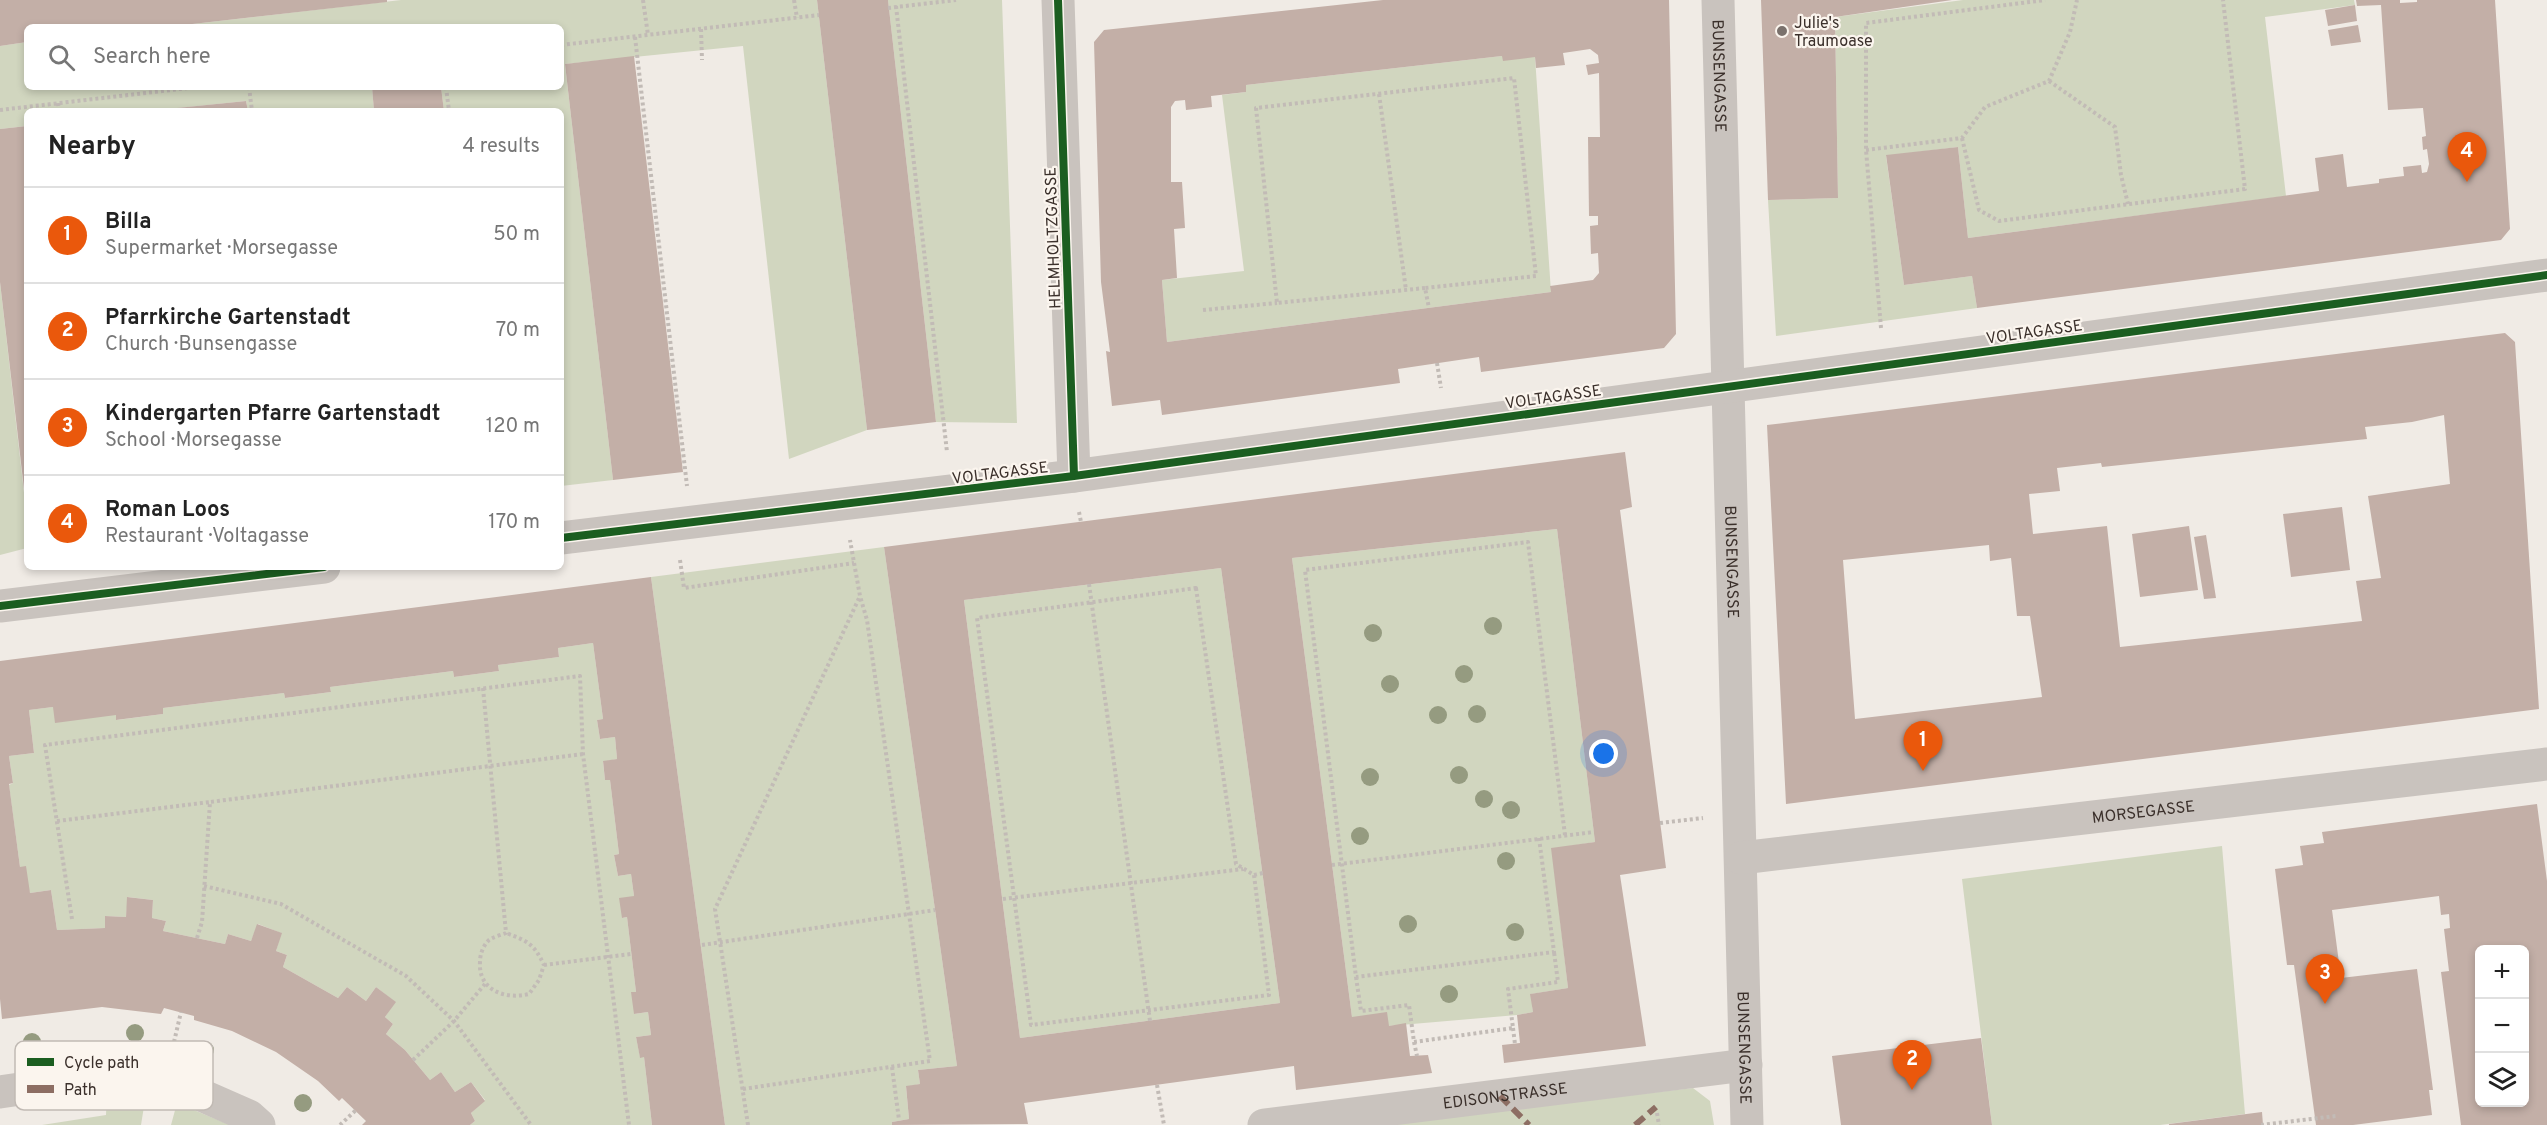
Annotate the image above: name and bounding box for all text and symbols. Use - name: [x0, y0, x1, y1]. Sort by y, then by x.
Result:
- place label: Julie's Traumoase: [1794, 14, 1873, 52]
- street label: BUNSENGASSE: [1707, 19, 1729, 133]
- search box: [24, 24, 564, 90]
- marker: Julie's Traumoase: [1775, 24, 1789, 38]
- icon: search: [45, 41, 78, 74]
- text: Search here: [93, 44, 211, 71]
- text: Nearby: [48, 131, 136, 164]
- pin: 4: [2448, 132, 2486, 182]
- text: 4 results: [463, 134, 540, 160]
- street label: HELMHOLTZGASSE: [1042, 167, 1066, 309]
- text: Billa: [105, 209, 151, 236]
- text: 1: [64, 222, 72, 248]
- text: 50 m: [493, 222, 540, 248]
- text: Supermarket · Morsegasse: [105, 236, 338, 262]
- text: Pfarrkirche Gartenstadt: [105, 305, 351, 332]
- street label: VOLTAGASSE: [1985, 316, 2084, 350]
- text: 2: [61, 318, 74, 344]
- text: 70 m: [496, 318, 540, 344]
- text: Church · Bunsengasse: [105, 332, 297, 358]
- street label: VOLTAGASSE: [1504, 381, 1603, 415]
- text: Kindergarten Pfarre Gartenstadt: [105, 401, 440, 428]
- text: 3: [62, 414, 74, 440]
- text: 120 m: [486, 414, 540, 440]
- text: School · Morsegasse: [105, 428, 282, 454]
- street label: VOLTAGASSE: [951, 458, 1050, 490]
- text: Roman Loos: [105, 497, 230, 524]
- street label: BUNSENGASSE: [1719, 505, 1742, 619]
- text: 4: [61, 510, 74, 536]
- text: 170 m: [488, 510, 540, 536]
- text: Restaurant · Voltagasse: [105, 524, 309, 550]
- pin: 1: [1904, 722, 1942, 771]
- your location: [1589, 739, 1618, 768]
- street label: MORSEGASSE: [2091, 797, 2196, 829]
- map controls: [2475, 945, 2529, 1107]
- button: +: [2475, 945, 2529, 999]
- pin: 3: [2306, 954, 2344, 1004]
- street label: BUNSENGASSE: [1732, 991, 1754, 1105]
- button: −: [2475, 999, 2529, 1053]
- pin: 2: [1892, 1040, 1932, 1090]
- legend: [15, 1041, 213, 1110]
- button: layers: [2475, 1053, 2529, 1107]
- text: Cycle path: [64, 1054, 139, 1074]
- street label: EDISONSTRASSE: [1442, 1079, 1569, 1115]
- text: Path: [64, 1081, 97, 1101]

